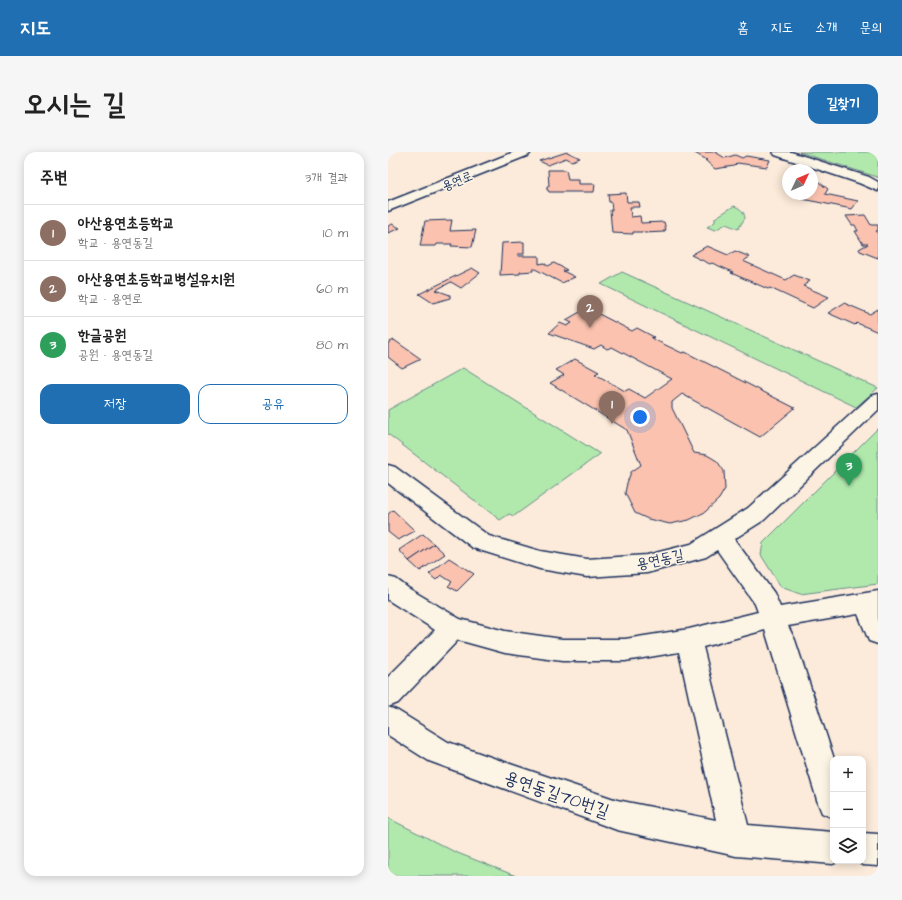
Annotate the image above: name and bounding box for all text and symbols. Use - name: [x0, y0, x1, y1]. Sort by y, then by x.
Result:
- text: 지도: [20, 15, 51, 42]
- text: 홈: [737, 18, 748, 38]
- text: 지도: [770, 18, 793, 38]
- text: 소개: [815, 18, 837, 38]
- text: 문의: [859, 18, 882, 38]
- button: 길찾기: [808, 84, 878, 124]
- text: 오시는 길: [24, 85, 125, 124]
- north arrow: [782, 164, 818, 200]
- text: 주변: [40, 166, 67, 190]
- street label: 용연로: [439, 167, 475, 195]
- text: 3개 결과: [305, 169, 348, 187]
- text: 아산용연초등학교: [78, 213, 175, 234]
- text: 1: [52, 224, 54, 242]
- text: 10 m: [323, 224, 348, 242]
- text: 학교 · 용연동길: [78, 234, 153, 252]
- text: 아산용연초등학교병설유치원: [78, 269, 235, 290]
- text: 2: [49, 280, 57, 298]
- text: 60 m: [316, 280, 348, 298]
- text: 학교 · 용연로: [78, 290, 143, 308]
- pin: 2: [577, 295, 603, 328]
- text: 한글공원: [78, 325, 126, 346]
- text: 3: [50, 336, 56, 354]
- text: 80 m: [316, 336, 348, 354]
- text: 공원 · 용연동길: [78, 346, 153, 364]
- button: 저장: [40, 384, 190, 424]
- button: 공유: [198, 384, 348, 424]
- pin: 1: [599, 391, 625, 424]
- your location: [630, 407, 650, 427]
- pin: 3: [836, 453, 862, 486]
- street label: 용연동길: [634, 544, 686, 575]
- map controls: [830, 756, 866, 864]
- button: +: [830, 756, 866, 792]
- street label: 용연동길70번길: [501, 765, 613, 824]
- button: −: [830, 792, 866, 828]
- button: layers: [830, 828, 866, 864]

